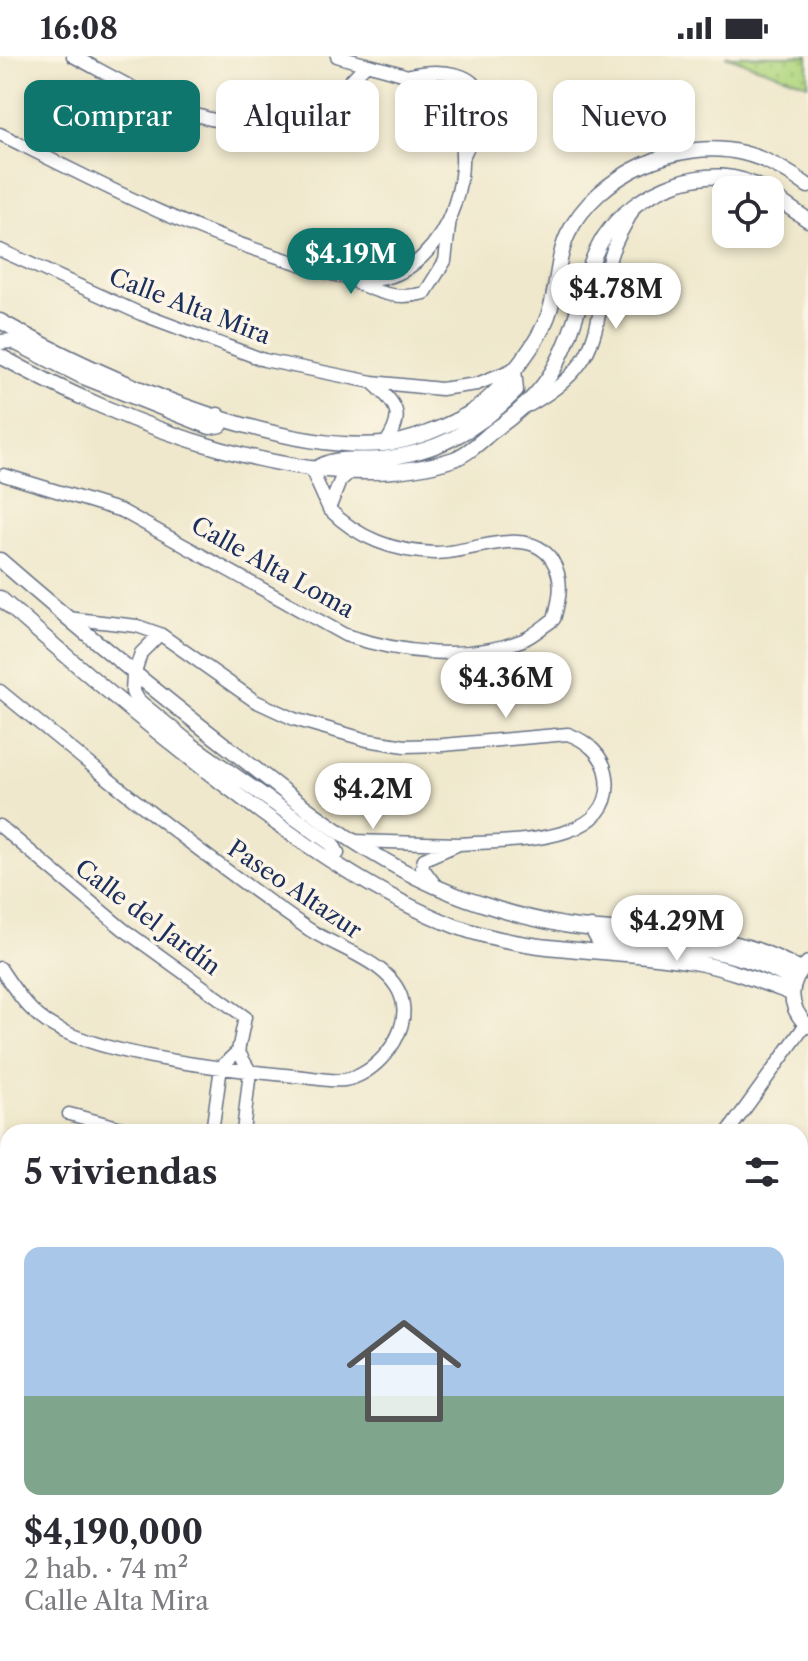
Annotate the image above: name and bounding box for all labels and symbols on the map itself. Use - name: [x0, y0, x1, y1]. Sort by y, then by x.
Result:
- pin: $4.19M: [286, 228, 416, 296]
- street label: Calle Alta Mira: [105, 262, 275, 350]
- pin: $4.78M: [551, 263, 681, 331]
- street label: Calle Alta Loma: [186, 510, 360, 624]
- pin: $4.36M: [441, 652, 571, 720]
- pin: $4.2M: [317, 763, 429, 831]
- street label: Paseo Altazur: [222, 833, 368, 945]
- street label: Calle del Jardín: [70, 853, 226, 981]
- pin: $4.29M: [612, 895, 742, 963]

